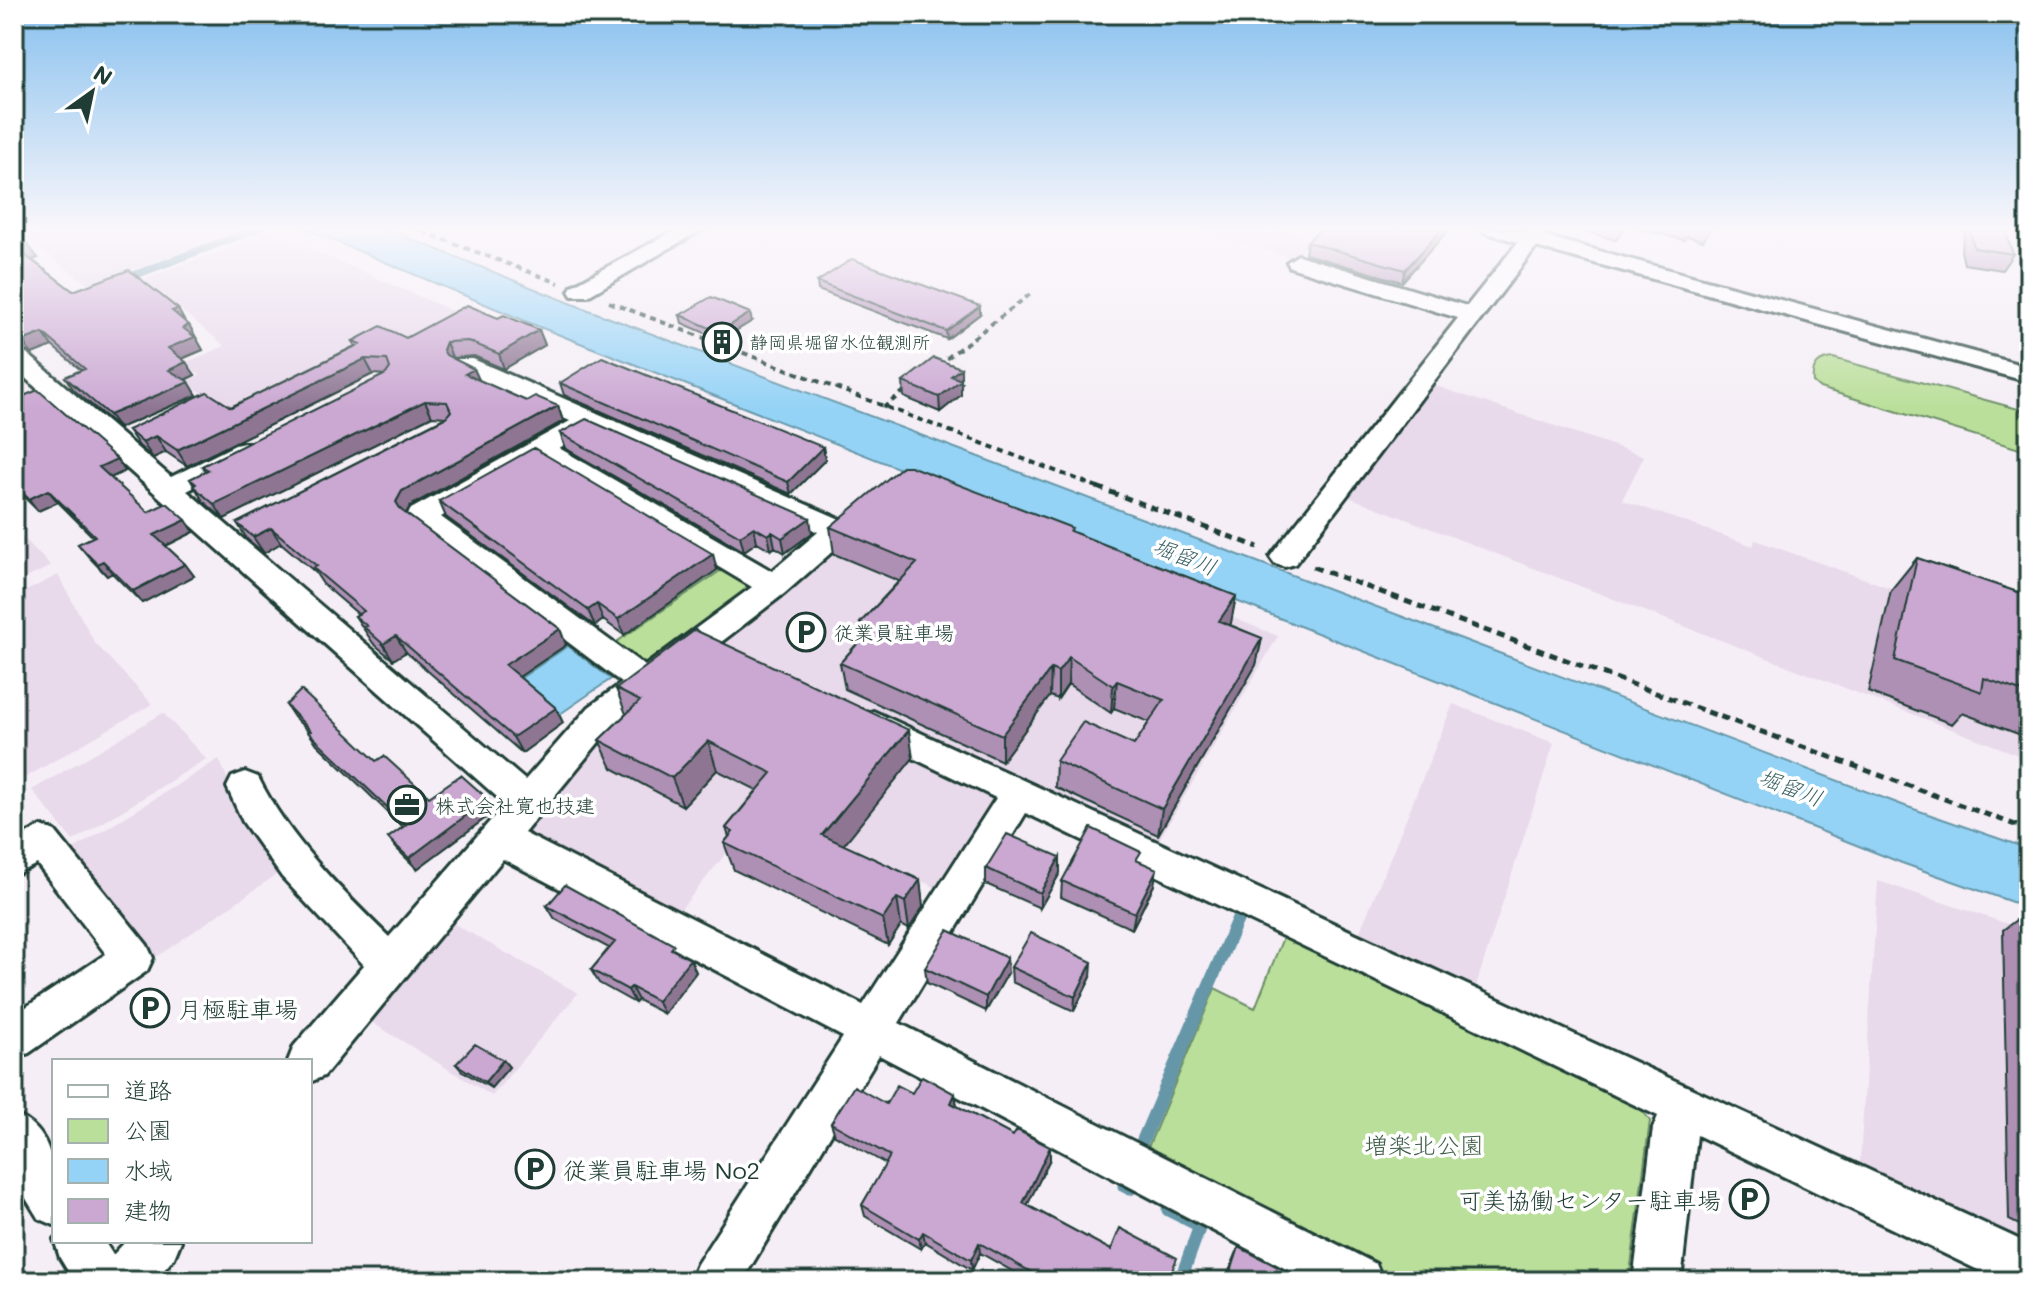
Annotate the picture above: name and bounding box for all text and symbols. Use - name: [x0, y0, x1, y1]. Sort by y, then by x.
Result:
- north arrow: [52, 52, 132, 132]
- text: N: [88, 58, 118, 92]
- building icon: 静岡県堀留水位観測所: [701, 321, 743, 363]
- place label: 静岡県堀留水位観測所: [750, 330, 930, 354]
- water label: 堀留川: [1149, 531, 1221, 581]
- parking icon: 従業員駐車場: [785, 611, 827, 653]
- place label: 従業員駐車場: [834, 619, 954, 645]
- water label: 堀留川: [1755, 762, 1827, 812]
- office icon: 株式会社寛也技建: [386, 784, 428, 826]
- place label: 株式会社寛也技建: [435, 792, 595, 818]
- parking icon: 月極駐車場: [129, 987, 171, 1029]
- place label: 月極駐車場: [178, 993, 298, 1024]
- legend: [52, 1059, 312, 1243]
- text: 道路: [124, 1074, 172, 1105]
- text: 公園: [124, 1114, 172, 1145]
- park label: 増楽北公園: [1364, 1129, 1484, 1160]
- parking icon: 従業員駐車場 No2: [514, 1148, 556, 1190]
- text: 水域: [124, 1154, 172, 1185]
- place label: 従業員駐車場 No2: [563, 1154, 760, 1185]
- parking icon: 可美協働センター駐車場: [1728, 1178, 1770, 1220]
- place label: 可美協働センター駐車場: [1458, 1184, 1721, 1215]
- text: 建物: [124, 1194, 172, 1225]

